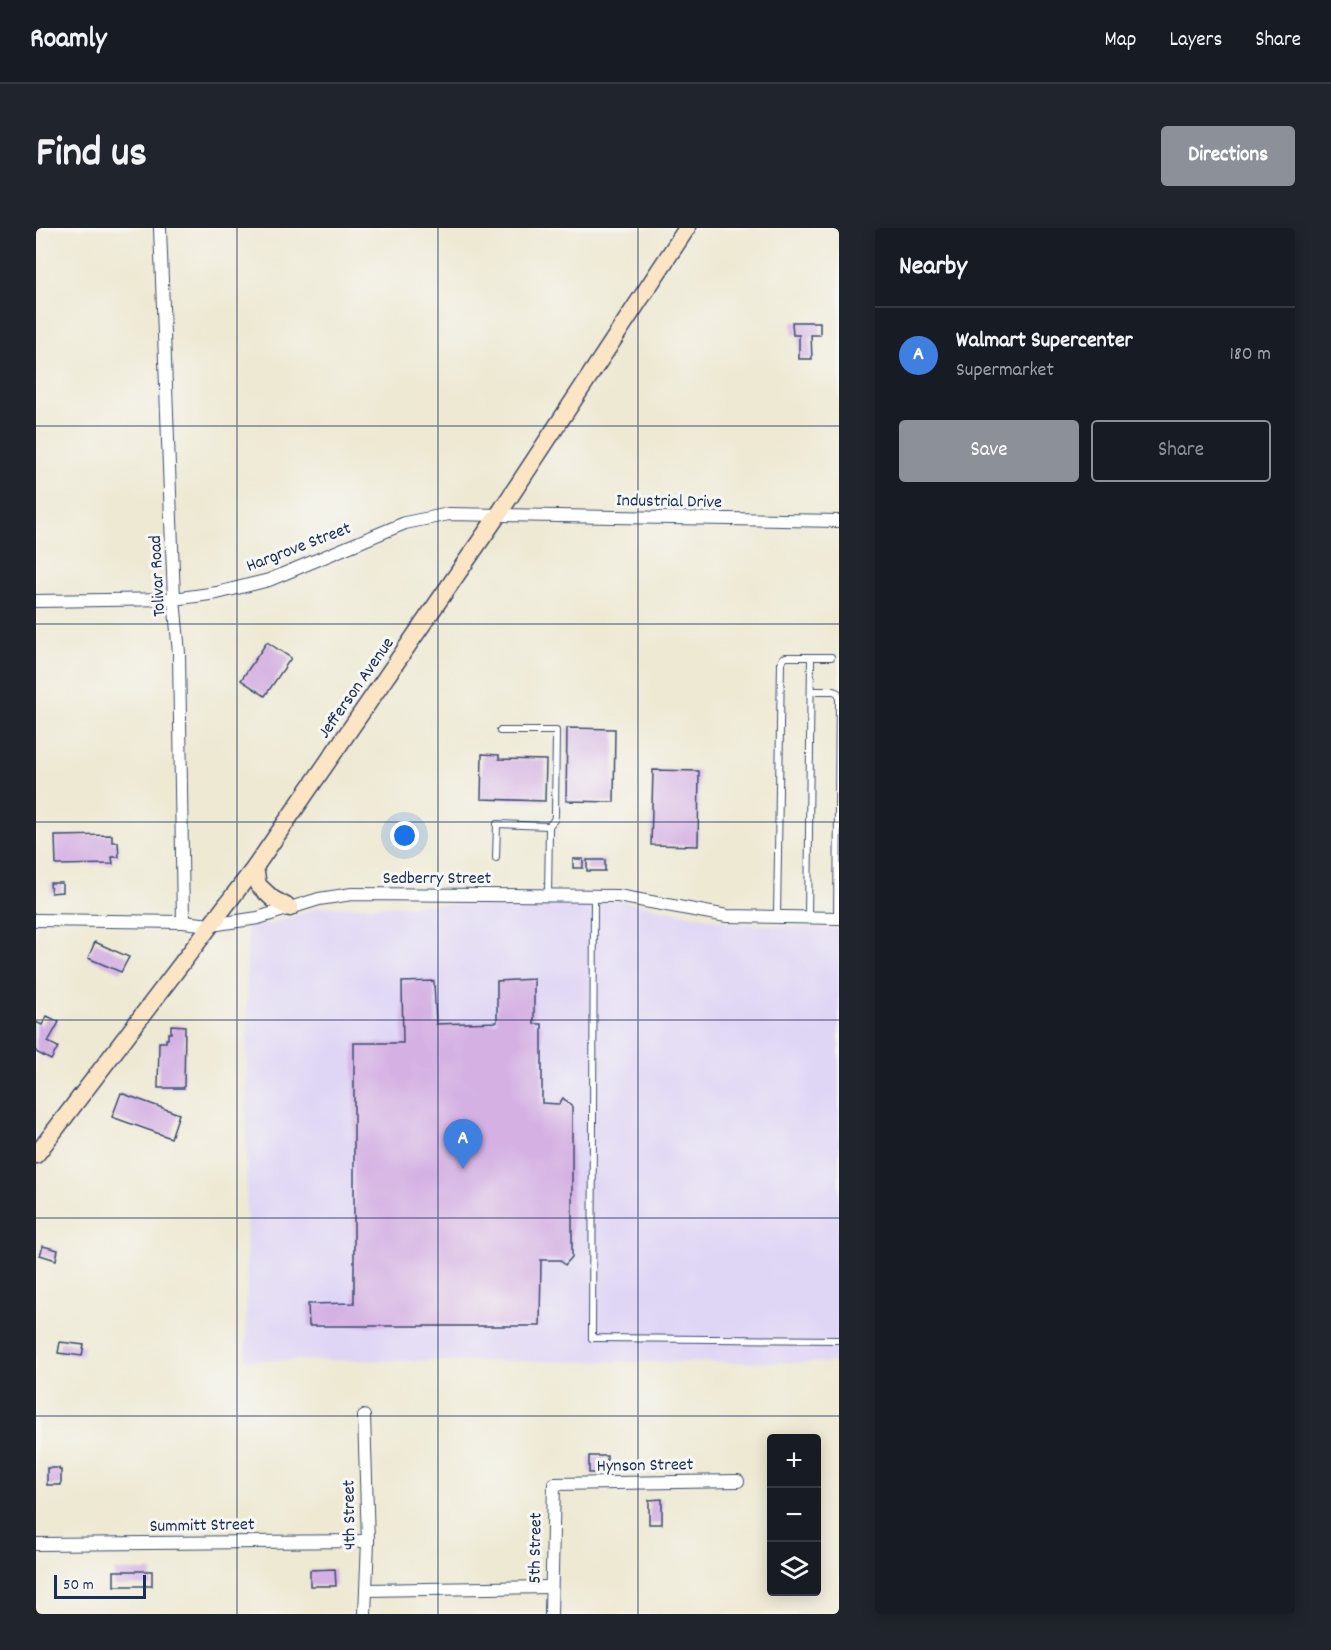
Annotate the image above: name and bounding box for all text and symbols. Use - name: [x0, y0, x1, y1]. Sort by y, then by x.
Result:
- text: Roamly: [30, 21, 106, 61]
- text: Map: [1105, 26, 1136, 56]
- text: Layers: [1169, 26, 1222, 56]
- text: Share: [1255, 26, 1301, 56]
- text: Find us: [36, 126, 147, 186]
- button: Directions: [1161, 126, 1295, 186]
- text: Nearby: [899, 249, 967, 286]
- text: Walmart Supercenter: [956, 326, 1133, 357]
- text: A: [913, 341, 924, 369]
- text: 180 m: [1229, 341, 1271, 369]
- text: Supermarket: [956, 357, 1054, 385]
- button: Save: [899, 420, 1079, 482]
- button: Share: [1091, 420, 1271, 482]
- street label: Industrial Drive: [616, 489, 722, 516]
- street label: Hargrove Street: [243, 517, 355, 580]
- street label: Tolivar Road: [144, 534, 173, 617]
- street label: Jefferson Avenue: [313, 633, 401, 744]
- your location: [390, 821, 419, 850]
- street label: Sedberry Street: [383, 867, 492, 892]
- pin: A: [444, 1120, 482, 1169]
- map controls: [767, 1434, 821, 1596]
- button: +: [767, 1434, 821, 1488]
- street label: Hynson Street: [597, 1453, 694, 1480]
- street label: 4th Street: [337, 1479, 364, 1550]
- button: −: [767, 1488, 821, 1542]
- street label: 5th Street: [523, 1512, 550, 1584]
- street label: Summitt Street: [149, 1513, 255, 1540]
- button: layers: [767, 1542, 821, 1596]
- scale bar: [54, 1572, 146, 1600]
- text: 50 m: [63, 1574, 94, 1597]

